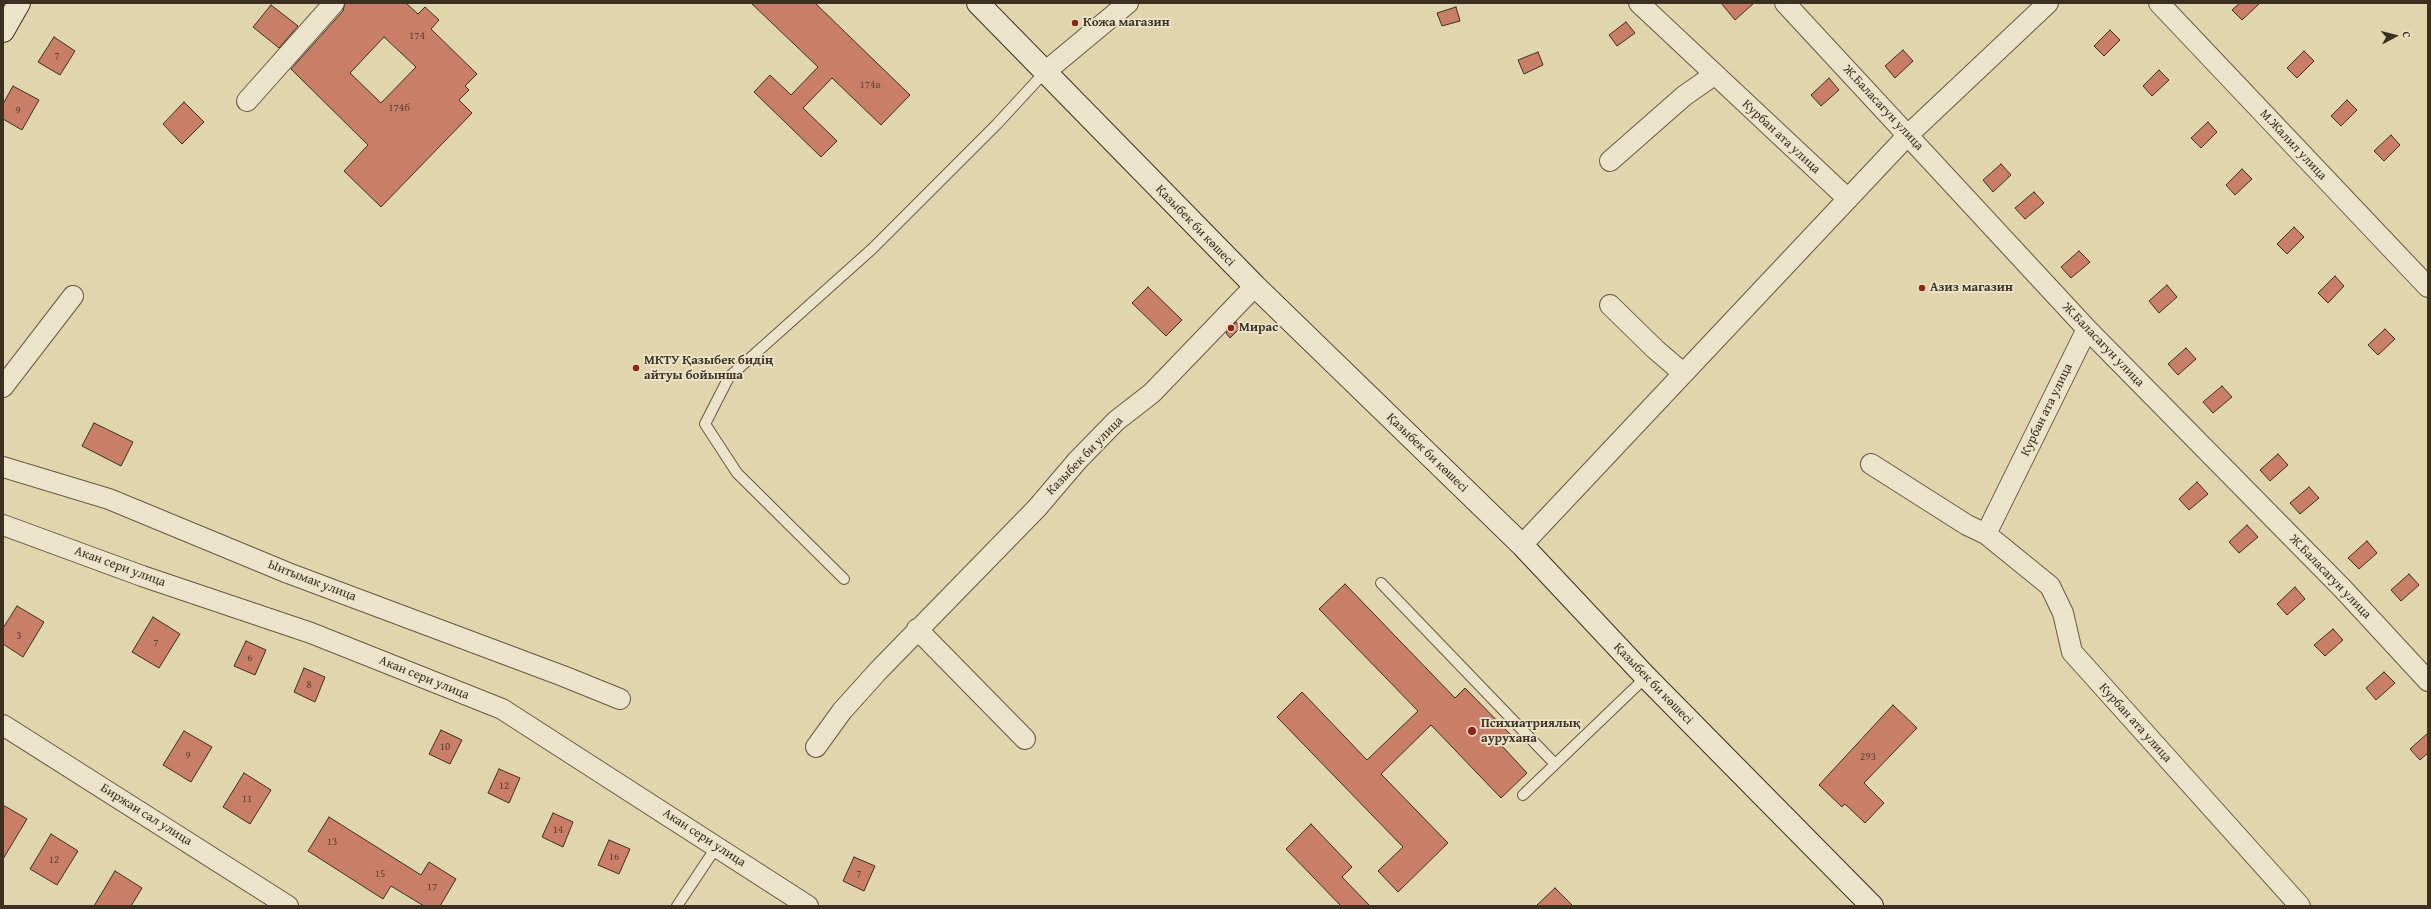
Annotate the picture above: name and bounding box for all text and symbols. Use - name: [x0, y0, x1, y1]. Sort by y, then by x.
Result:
- place label: Кожа магазин: [1083, 15, 1170, 31]
- north arrow: [2375, 16, 2415, 56]
- marker: Кожа магазин: [1070, 18, 1080, 28]
- house number: 174: [409, 29, 425, 43]
- text: С: [2399, 30, 2415, 39]
- house number: 7: [54, 49, 60, 63]
- street label: Ж.Баласагун улица: [1839, 62, 1927, 154]
- house number: 174а: [859, 78, 881, 92]
- street label: Курбан ата улица: [1739, 97, 1823, 177]
- house number: 174б: [388, 101, 410, 115]
- house number: 9: [15, 104, 21, 118]
- street label: М.Жалил улица: [2256, 106, 2330, 184]
- street label: Қазыбек би көшесі: [1152, 182, 1238, 270]
- place label: Азиз магазин: [1930, 280, 2013, 296]
- marker: Азиз магазин: [1917, 283, 1927, 293]
- street label: Ж.Баласагун улица: [2059, 300, 2147, 390]
- place label: Мирас: [1239, 320, 1278, 336]
- marker: Мирас: [1226, 323, 1236, 333]
- place label: МКТУ Қазыбек бидің айтуы бойынша: [644, 353, 773, 384]
- street label: Курбан ата улица: [2018, 361, 2076, 459]
- marker: МКТУ Қазыбек бидің айтуы бойынша: [631, 363, 641, 373]
- street label: Қазыбек би көшесі: [1383, 410, 1471, 496]
- street label: Казыбек би улица: [1043, 413, 1127, 499]
- street label: Ж.Баласагун улица: [2286, 532, 2374, 622]
- street label: Акан сери улица: [72, 543, 168, 591]
- street label: Ынтымак улица: [266, 557, 358, 605]
- house number: 3: [16, 629, 22, 643]
- house number: 7: [153, 636, 159, 650]
- street label: Қазыбек би көшесі: [1610, 640, 1696, 728]
- house number: 6: [247, 651, 253, 665]
- street label: Акан сери улица: [377, 653, 471, 703]
- house number: 8: [306, 678, 312, 692]
- street label: Курбан ата улица: [2095, 680, 2175, 766]
- place label: Психиатриялық аурухана: [1481, 716, 1580, 747]
- marker: Психиатриялық аурухана: [1466, 725, 1478, 737]
- house number: 10: [440, 740, 450, 754]
- house number: 9: [185, 749, 191, 763]
- house number: 293: [1860, 750, 1876, 764]
- house number: 12: [499, 779, 509, 793]
- street label: Биржан сал улица: [97, 780, 195, 850]
- house number: 11: [242, 792, 252, 806]
- street label: Акан сери улица: [660, 805, 748, 871]
- house number: 14: [553, 823, 563, 837]
- house number: 13: [327, 835, 337, 849]
- house number: 16: [609, 850, 619, 864]
- house number: 12: [49, 853, 59, 867]
- house number: 15: [375, 867, 385, 881]
- house number: 7: [856, 867, 862, 881]
- house number: 17: [427, 880, 437, 894]

